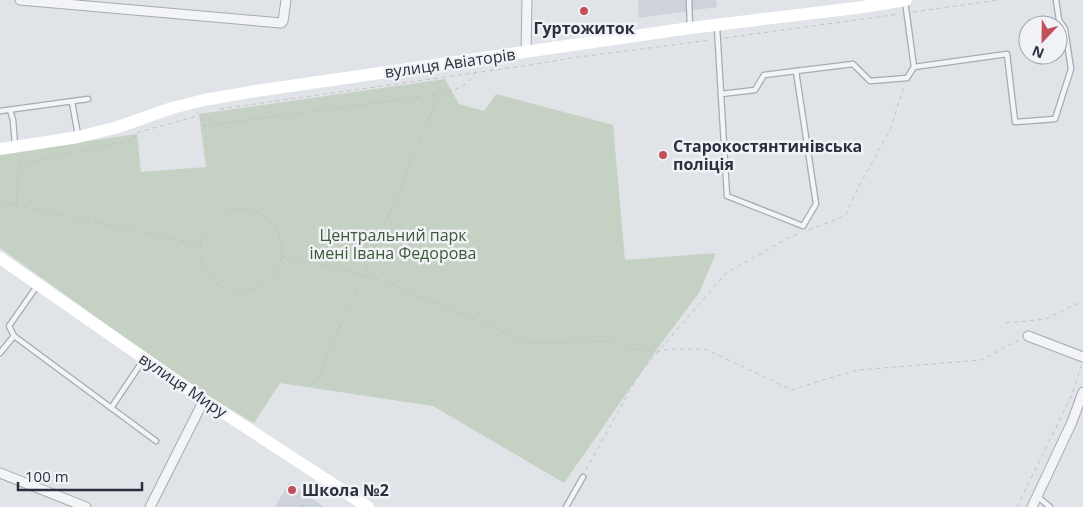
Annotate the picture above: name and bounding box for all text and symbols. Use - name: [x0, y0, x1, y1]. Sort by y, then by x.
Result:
- marker: Гуртожиток: [578, 5, 590, 17]
- north arrow: [1018, 15, 1068, 65]
- place label: Гуртожиток: [533, 17, 635, 39]
- text: N: [1029, 42, 1047, 63]
- street label: вулиця Авіаторів: [383, 43, 517, 83]
- place label: Старокостянтинівська поліція: [673, 135, 862, 175]
- marker: Старокостянтинівська поліція: [657, 149, 669, 161]
- park label: Центральний парк імені Івана Федорова: [310, 224, 476, 264]
- street label: вулиця Миру: [135, 347, 232, 423]
- scale bar: [18, 460, 141, 492]
- text: 100 m: [25, 466, 69, 486]
- place label: Школа №2: [302, 479, 389, 501]
- marker: Школа №2: [286, 484, 298, 496]

